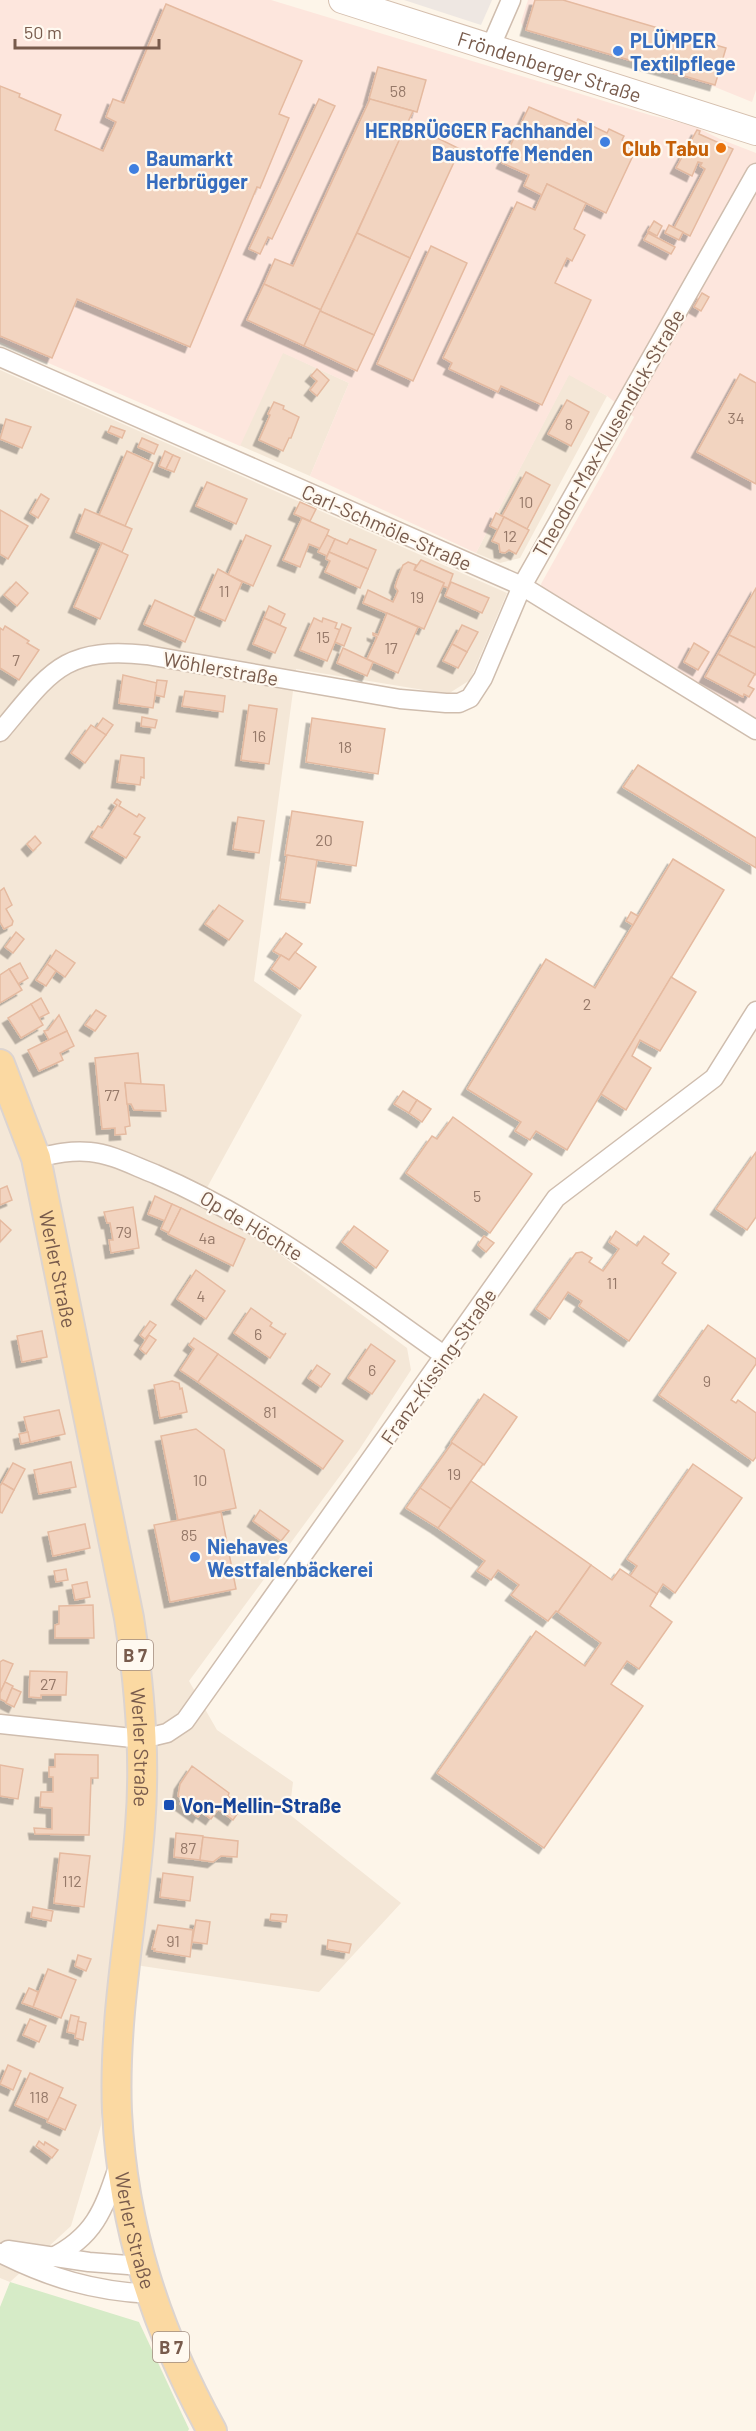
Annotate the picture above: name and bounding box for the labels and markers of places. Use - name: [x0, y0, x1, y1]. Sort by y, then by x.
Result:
- place label: PLÜMPER Textilpflege: [630, 28, 736, 75]
- marker: PLÜMPER Textilpflege: [611, 44, 625, 58]
- place label: HERBRÜGGER Fachhandel Baustoffe Menden: [365, 118, 593, 165]
- marker: HERBRÜGGER Fachhandel Baustoffe Menden: [598, 135, 612, 149]
- place label: Club Tabu: [622, 136, 709, 160]
- marker: Club Tabu: [714, 141, 728, 155]
- place label: Baumarkt Herbrügger: [146, 146, 248, 193]
- marker: Baumarkt Herbrügger: [127, 162, 141, 176]
- place label: Niehaves Westfalenbäckerei: [207, 1534, 373, 1581]
- marker: Niehaves Westfalenbäckerei: [188, 1550, 202, 1564]
- place label: Von-Mellin-Straße: [181, 1793, 342, 1817]
- marker: Von-Mellin-Straße: [162, 1798, 176, 1812]

